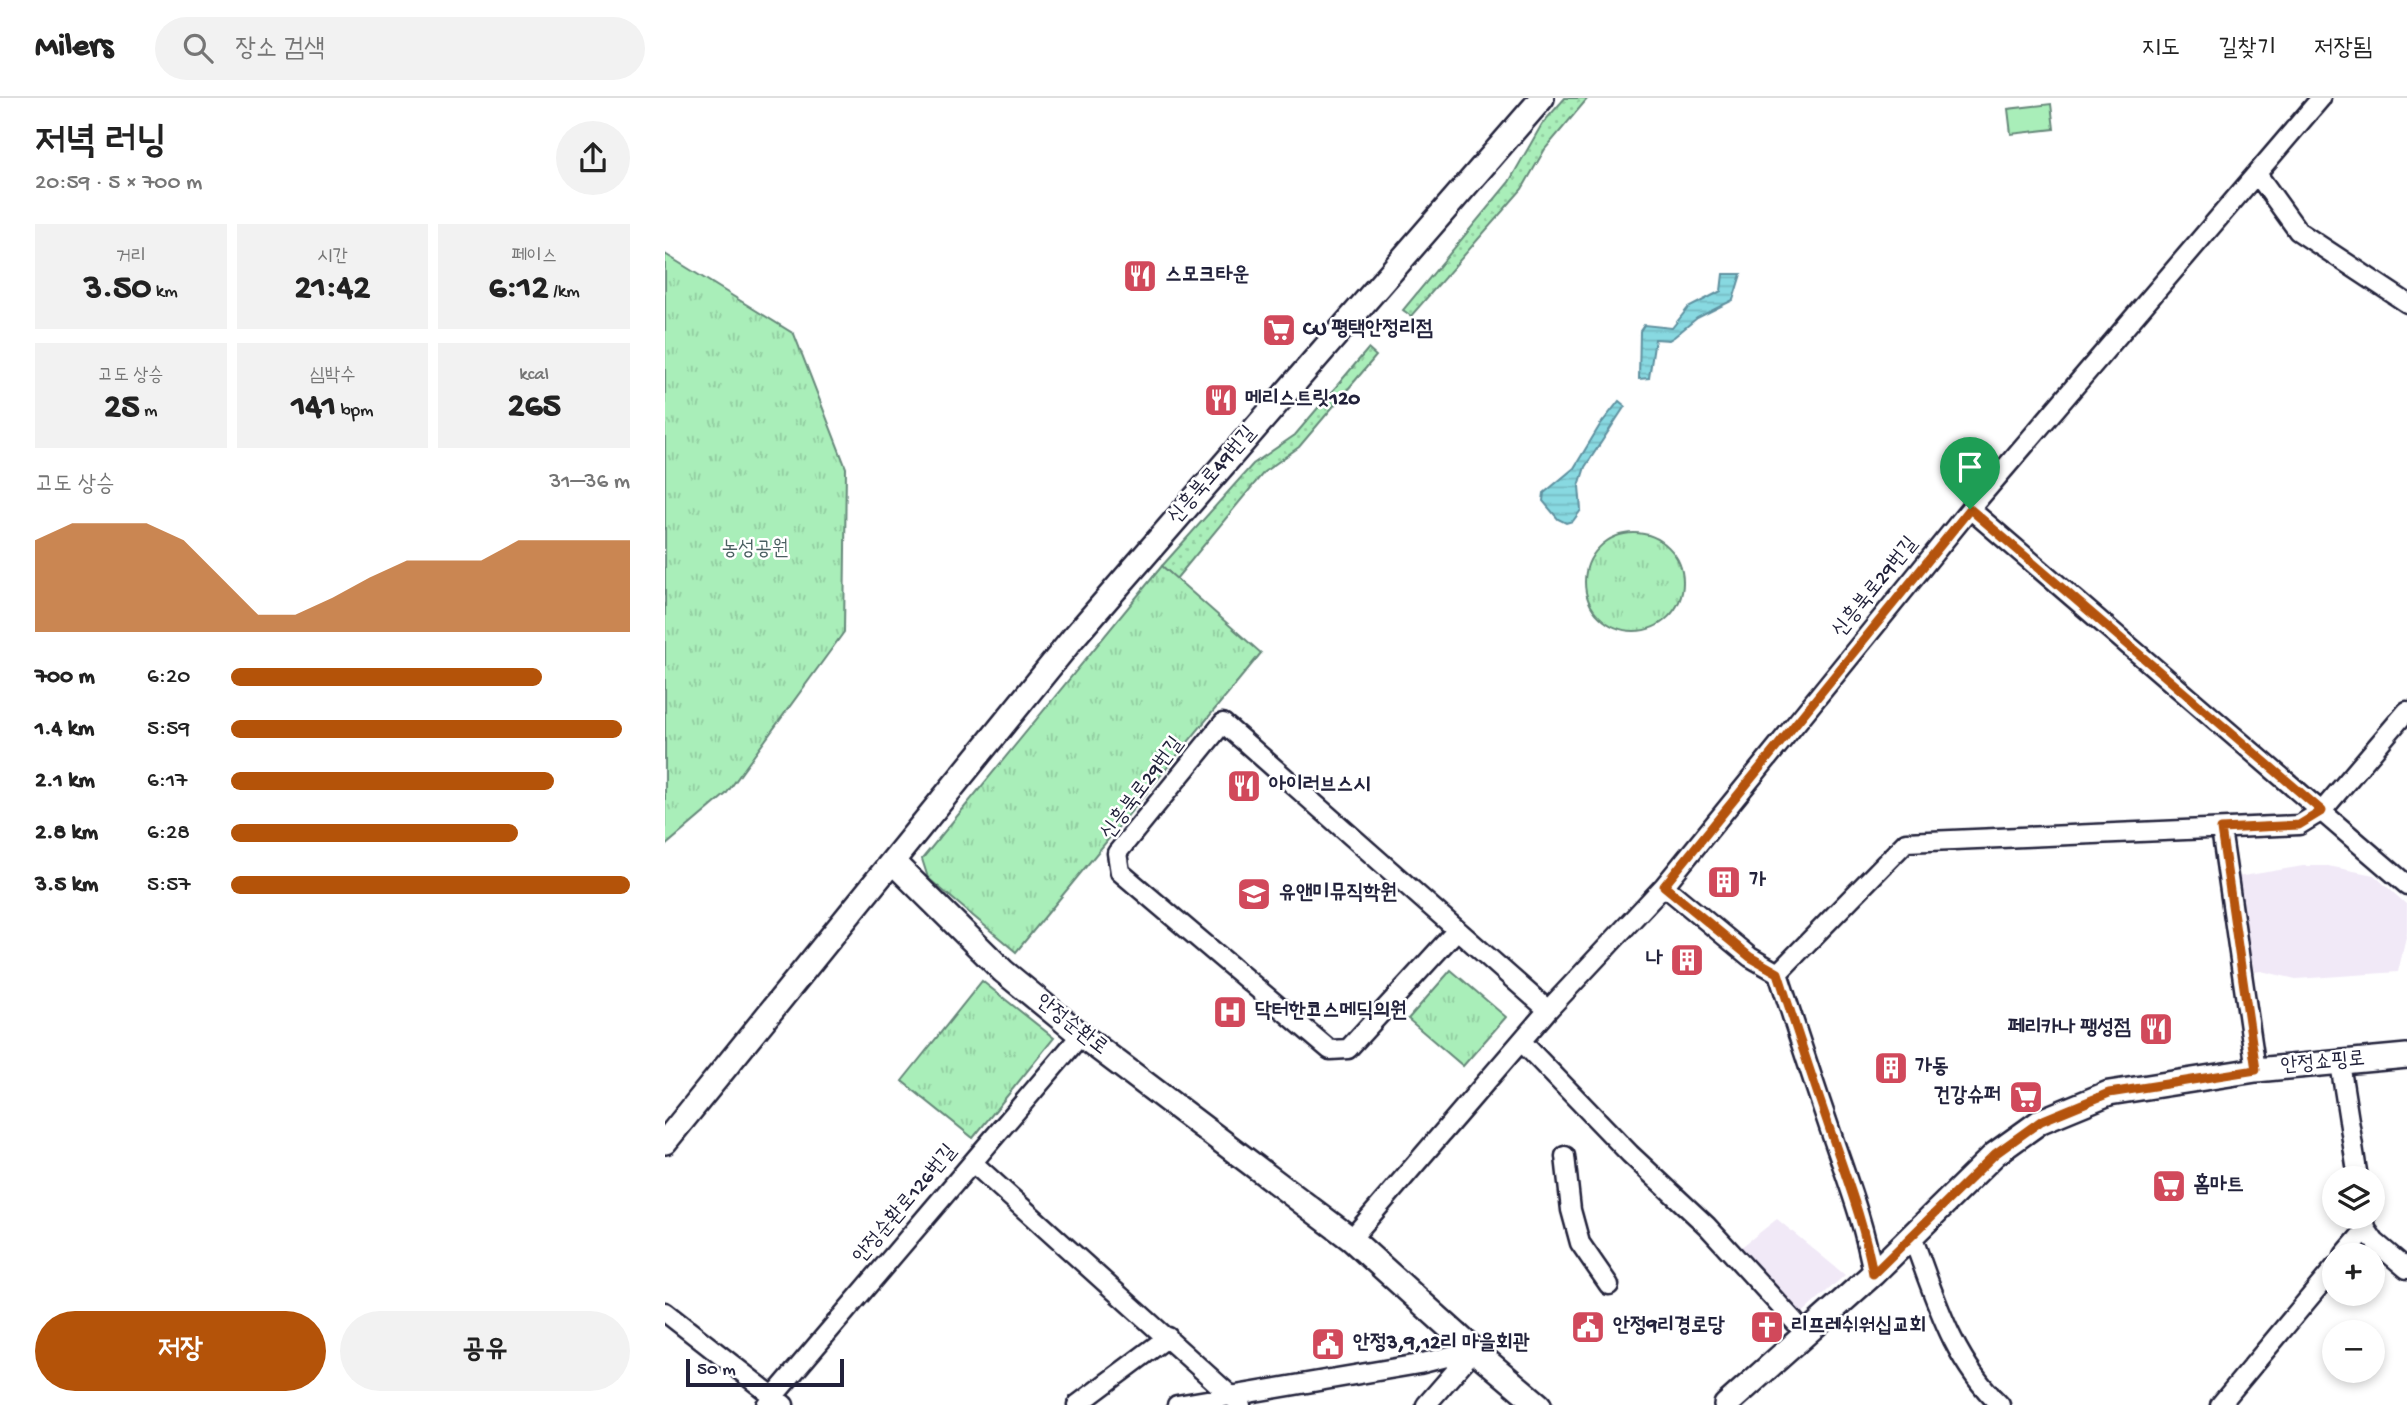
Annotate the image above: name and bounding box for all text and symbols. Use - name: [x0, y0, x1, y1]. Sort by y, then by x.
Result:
- search box: [155, 17, 645, 80]
- text: Milers: [35, 29, 113, 67]
- icon: search: [179, 29, 217, 67]
- text: 장소 검색: [235, 35, 325, 66]
- text: 지도: [2142, 35, 2180, 64]
- text: 길찾기: [2218, 35, 2276, 64]
- text: 저장됨: [2314, 35, 2372, 64]
- button: share: [556, 121, 630, 195]
- text: 저녁 러닝: [35, 122, 166, 166]
- text: 20:59 · 5 × 700 m: [35, 170, 202, 197]
- text: 거리: [116, 246, 146, 269]
- text: 시간: [317, 246, 348, 269]
- text: 페이스: [511, 246, 557, 269]
- restaurant icon: 스모크타운: [1121, 257, 1159, 295]
- place label: 스모크타운: [1165, 264, 1250, 289]
- text: 3.50: [84, 269, 151, 310]
- text: 21:42: [294, 269, 370, 310]
- text: 6:12: [489, 269, 549, 310]
- text: km: [151, 281, 178, 304]
- text: /km: [549, 281, 580, 304]
- supermarket icon: CU 평택안정리점: [1260, 311, 1298, 349]
- place label: CU 평택안정리점: [1302, 318, 1433, 343]
- text: kcal: [519, 364, 549, 387]
- text: 고도 상승: [98, 365, 164, 388]
- text: 심박수: [310, 365, 355, 388]
- restaurant icon: 메리스트릿120: [1202, 381, 1240, 419]
- text: 265: [508, 387, 561, 428]
- text: 25: [104, 388, 140, 429]
- text: 141: [291, 388, 336, 429]
- place label: 메리스트릿120: [1245, 388, 1360, 413]
- text: m: [140, 400, 158, 423]
- text: bpm: [336, 400, 374, 423]
- street label: 신흥북로49번길: [1163, 421, 1262, 530]
- pin: [1940, 437, 2000, 509]
- icon: arrive: [1951, 448, 1989, 486]
- text: 31–36 m: [549, 469, 630, 496]
- text: 고도 상승: [35, 472, 114, 499]
- street label: 신흥북로29번길: [1827, 532, 1924, 643]
- park label: 농성공원: [721, 538, 789, 563]
- text: 700 m: [35, 664, 95, 691]
- text: 6:20: [147, 664, 190, 691]
- text: 1.4 km: [35, 716, 94, 743]
- text: 5:59: [147, 716, 190, 743]
- street label: 신흥북로29번길: [1095, 732, 1190, 845]
- restaurant icon: 아이러브스시: [1225, 767, 1263, 805]
- text: 2.1 km: [35, 768, 95, 795]
- text: 6:17: [147, 768, 187, 795]
- place label: 아이러브스시: [1269, 774, 1370, 799]
- text: 2.8 km: [35, 820, 98, 847]
- text: 6:28: [147, 820, 190, 847]
- building icon: 가: [1705, 863, 1743, 901]
- place label: 가: [1749, 870, 1766, 895]
- text: 3.5 km: [35, 872, 98, 899]
- text: 5:57: [147, 872, 190, 899]
- school or university icon: 유앤미뮤직학원: [1235, 875, 1273, 913]
- place label: 유앤미뮤직학원: [1279, 882, 1397, 907]
- building icon: 나: [1668, 941, 1706, 979]
- place label: 나: [1646, 948, 1663, 973]
- street label: 안정순환로: [1030, 989, 1113, 1062]
- hospital icon: 닥터한코스메딕의원: [1211, 993, 1249, 1031]
- place label: 닥터한코스메딕의원: [1255, 1000, 1407, 1025]
- restaurant icon: 페리카나 팽성점: [2137, 1010, 2175, 1048]
- place label: 페리카나 팽성점: [2008, 1017, 2131, 1042]
- street label: 안정쇼핑로: [2280, 1048, 2366, 1080]
- building icon: 가동: [1872, 1049, 1910, 1087]
- place label: 가동: [1915, 1056, 1949, 1081]
- supermarket icon: 건강슈퍼: [2007, 1078, 2045, 1116]
- place label: 건강슈퍼: [1933, 1085, 2001, 1110]
- street label: 안정순환로126번길: [848, 1140, 963, 1270]
- map controls: [2322, 1166, 2385, 1383]
- button: layers: [2322, 1166, 2385, 1229]
- supermarket icon: 홈마트: [2150, 1167, 2188, 1205]
- place label: 홈마트: [2193, 1172, 2244, 1199]
- button: +: [2322, 1243, 2385, 1306]
- public building icon: 안정9리경로당: [1569, 1308, 1607, 1346]
- church icon: 리프레쉬워십교회: [1748, 1308, 1786, 1346]
- button: 저장: [35, 1311, 326, 1391]
- button: 공유: [340, 1311, 630, 1391]
- place label: 안정9리경로당: [1613, 1315, 1725, 1340]
- place label: 리프레쉬워십교회: [1791, 1315, 1926, 1340]
- button: −: [2322, 1320, 2385, 1383]
- public building icon: 안정3,9,12리 마을회관: [1309, 1325, 1347, 1363]
- place label: 안정3,9,12리 마을회관: [1353, 1332, 1530, 1357]
- scale bar: [686, 1356, 843, 1388]
- text: 50 m: [697, 1359, 736, 1382]

